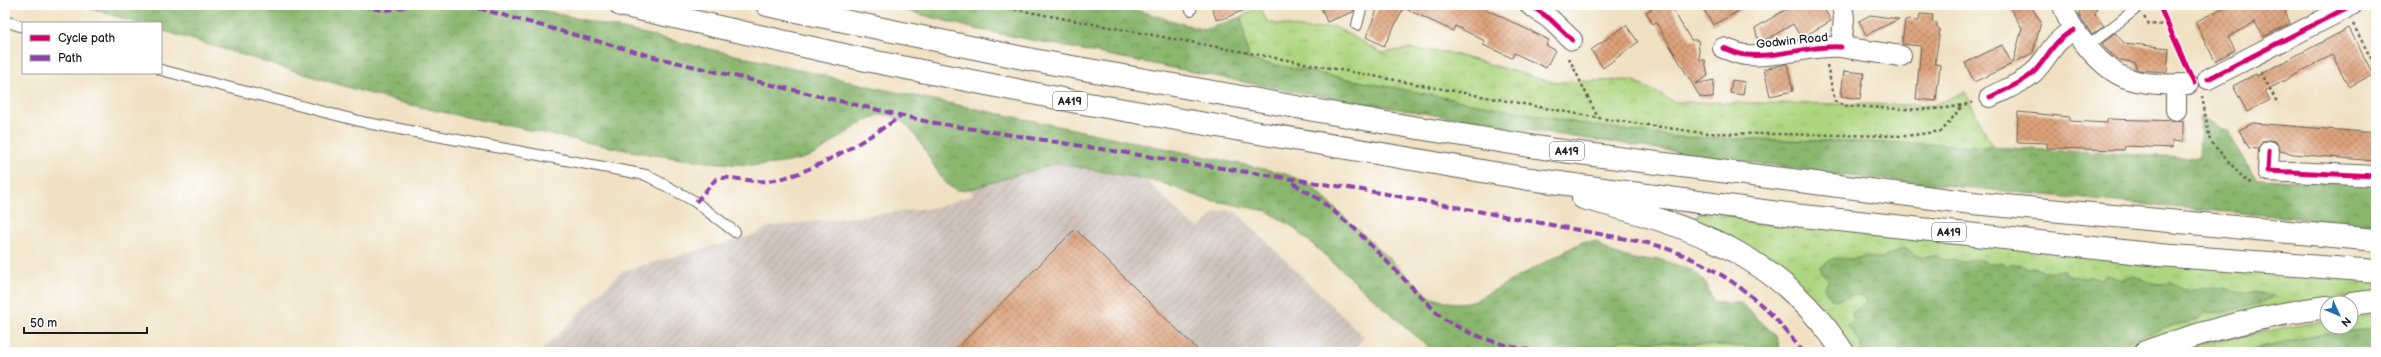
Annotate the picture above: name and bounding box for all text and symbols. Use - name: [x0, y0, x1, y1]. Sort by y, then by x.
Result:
- legend: [22, 22, 162, 74]
- street label: Godwin Road: [1755, 30, 1829, 52]
- text: Cycle path: [58, 31, 115, 46]
- text: Path: [58, 51, 83, 66]
- road number: A419: [1053, 92, 1087, 110]
- road number: A419: [1550, 142, 1584, 160]
- road number: A419: [1932, 223, 1966, 241]
- north arrow: [2319, 295, 2359, 335]
- scale bar: [24, 309, 147, 335]
- text: N: [2338, 314, 2353, 329]
- text: 50 m: [30, 316, 57, 331]

